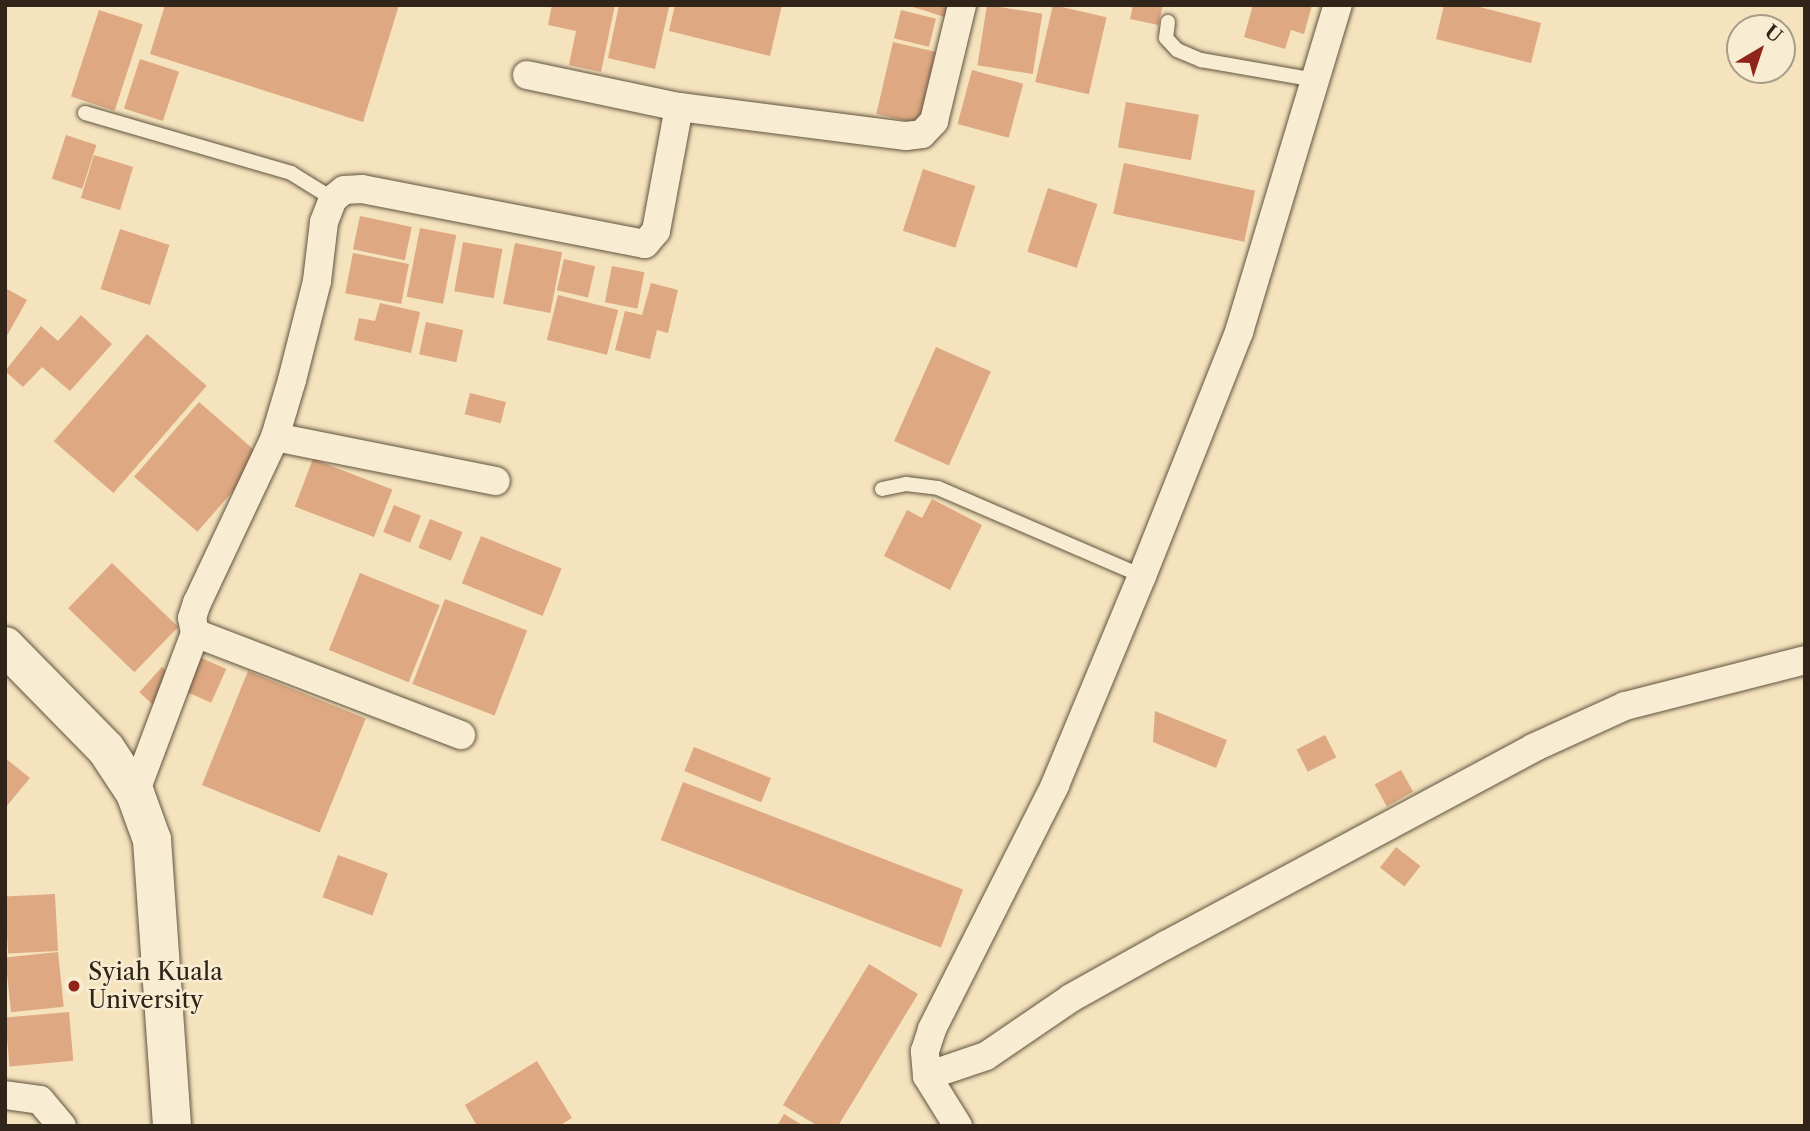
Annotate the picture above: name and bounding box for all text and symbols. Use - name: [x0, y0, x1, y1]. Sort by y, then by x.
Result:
- north arrow: [1726, 14, 1796, 84]
- text: U: [1760, 20, 1787, 48]
- place label: Syiah Kuala University: [88, 958, 223, 1014]
- marker: Syiah Kuala University: [66, 978, 82, 994]

